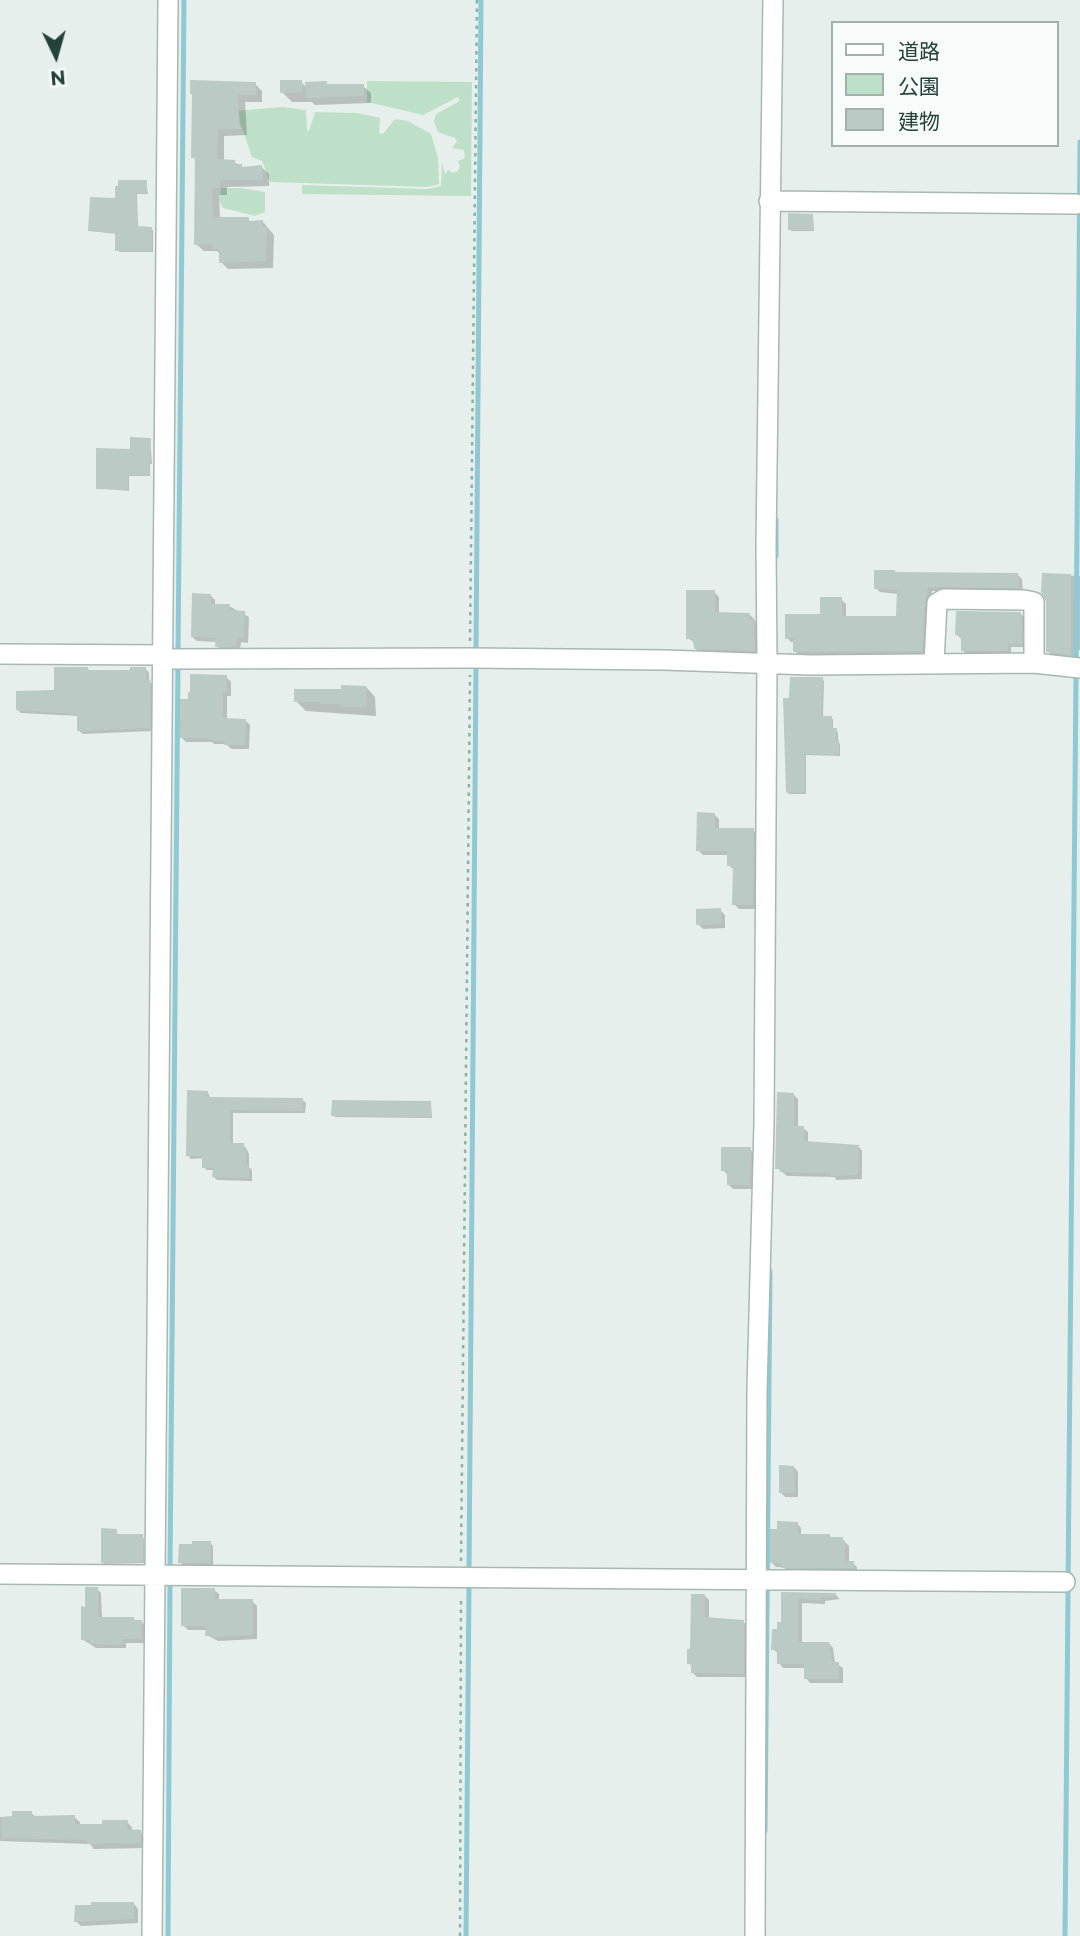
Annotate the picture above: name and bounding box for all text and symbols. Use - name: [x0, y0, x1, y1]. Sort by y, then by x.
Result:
- north arrow: [21, 21, 91, 91]
- legend: [832, 21, 1059, 147]
- text: 道路: [898, 39, 940, 64]
- text: N: [49, 65, 67, 90]
- text: 公園: [898, 74, 940, 99]
- text: 建物: [898, 109, 940, 134]

